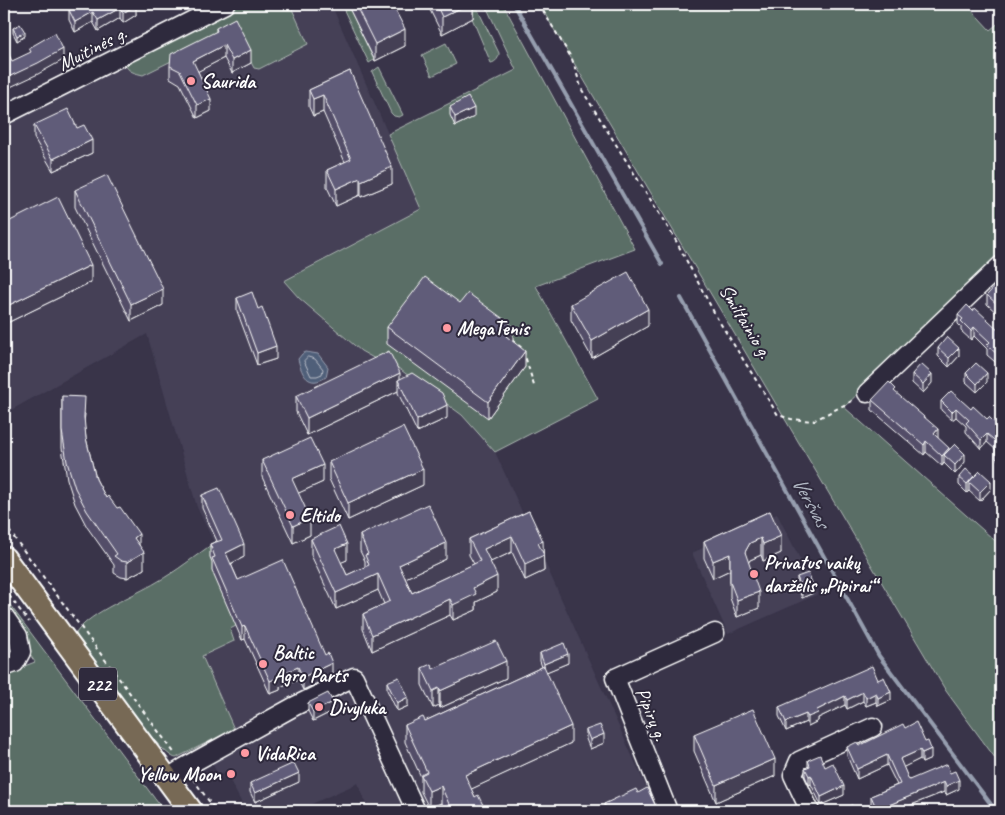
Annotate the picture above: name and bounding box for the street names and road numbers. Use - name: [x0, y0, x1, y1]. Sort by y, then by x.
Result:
- street label: Muitinės g.: [54, 21, 131, 76]
- street label: Smiltainio g.: [714, 280, 777, 363]
- road number: 222: [79, 668, 117, 701]
- street label: Pipirų g.: [630, 684, 673, 744]

